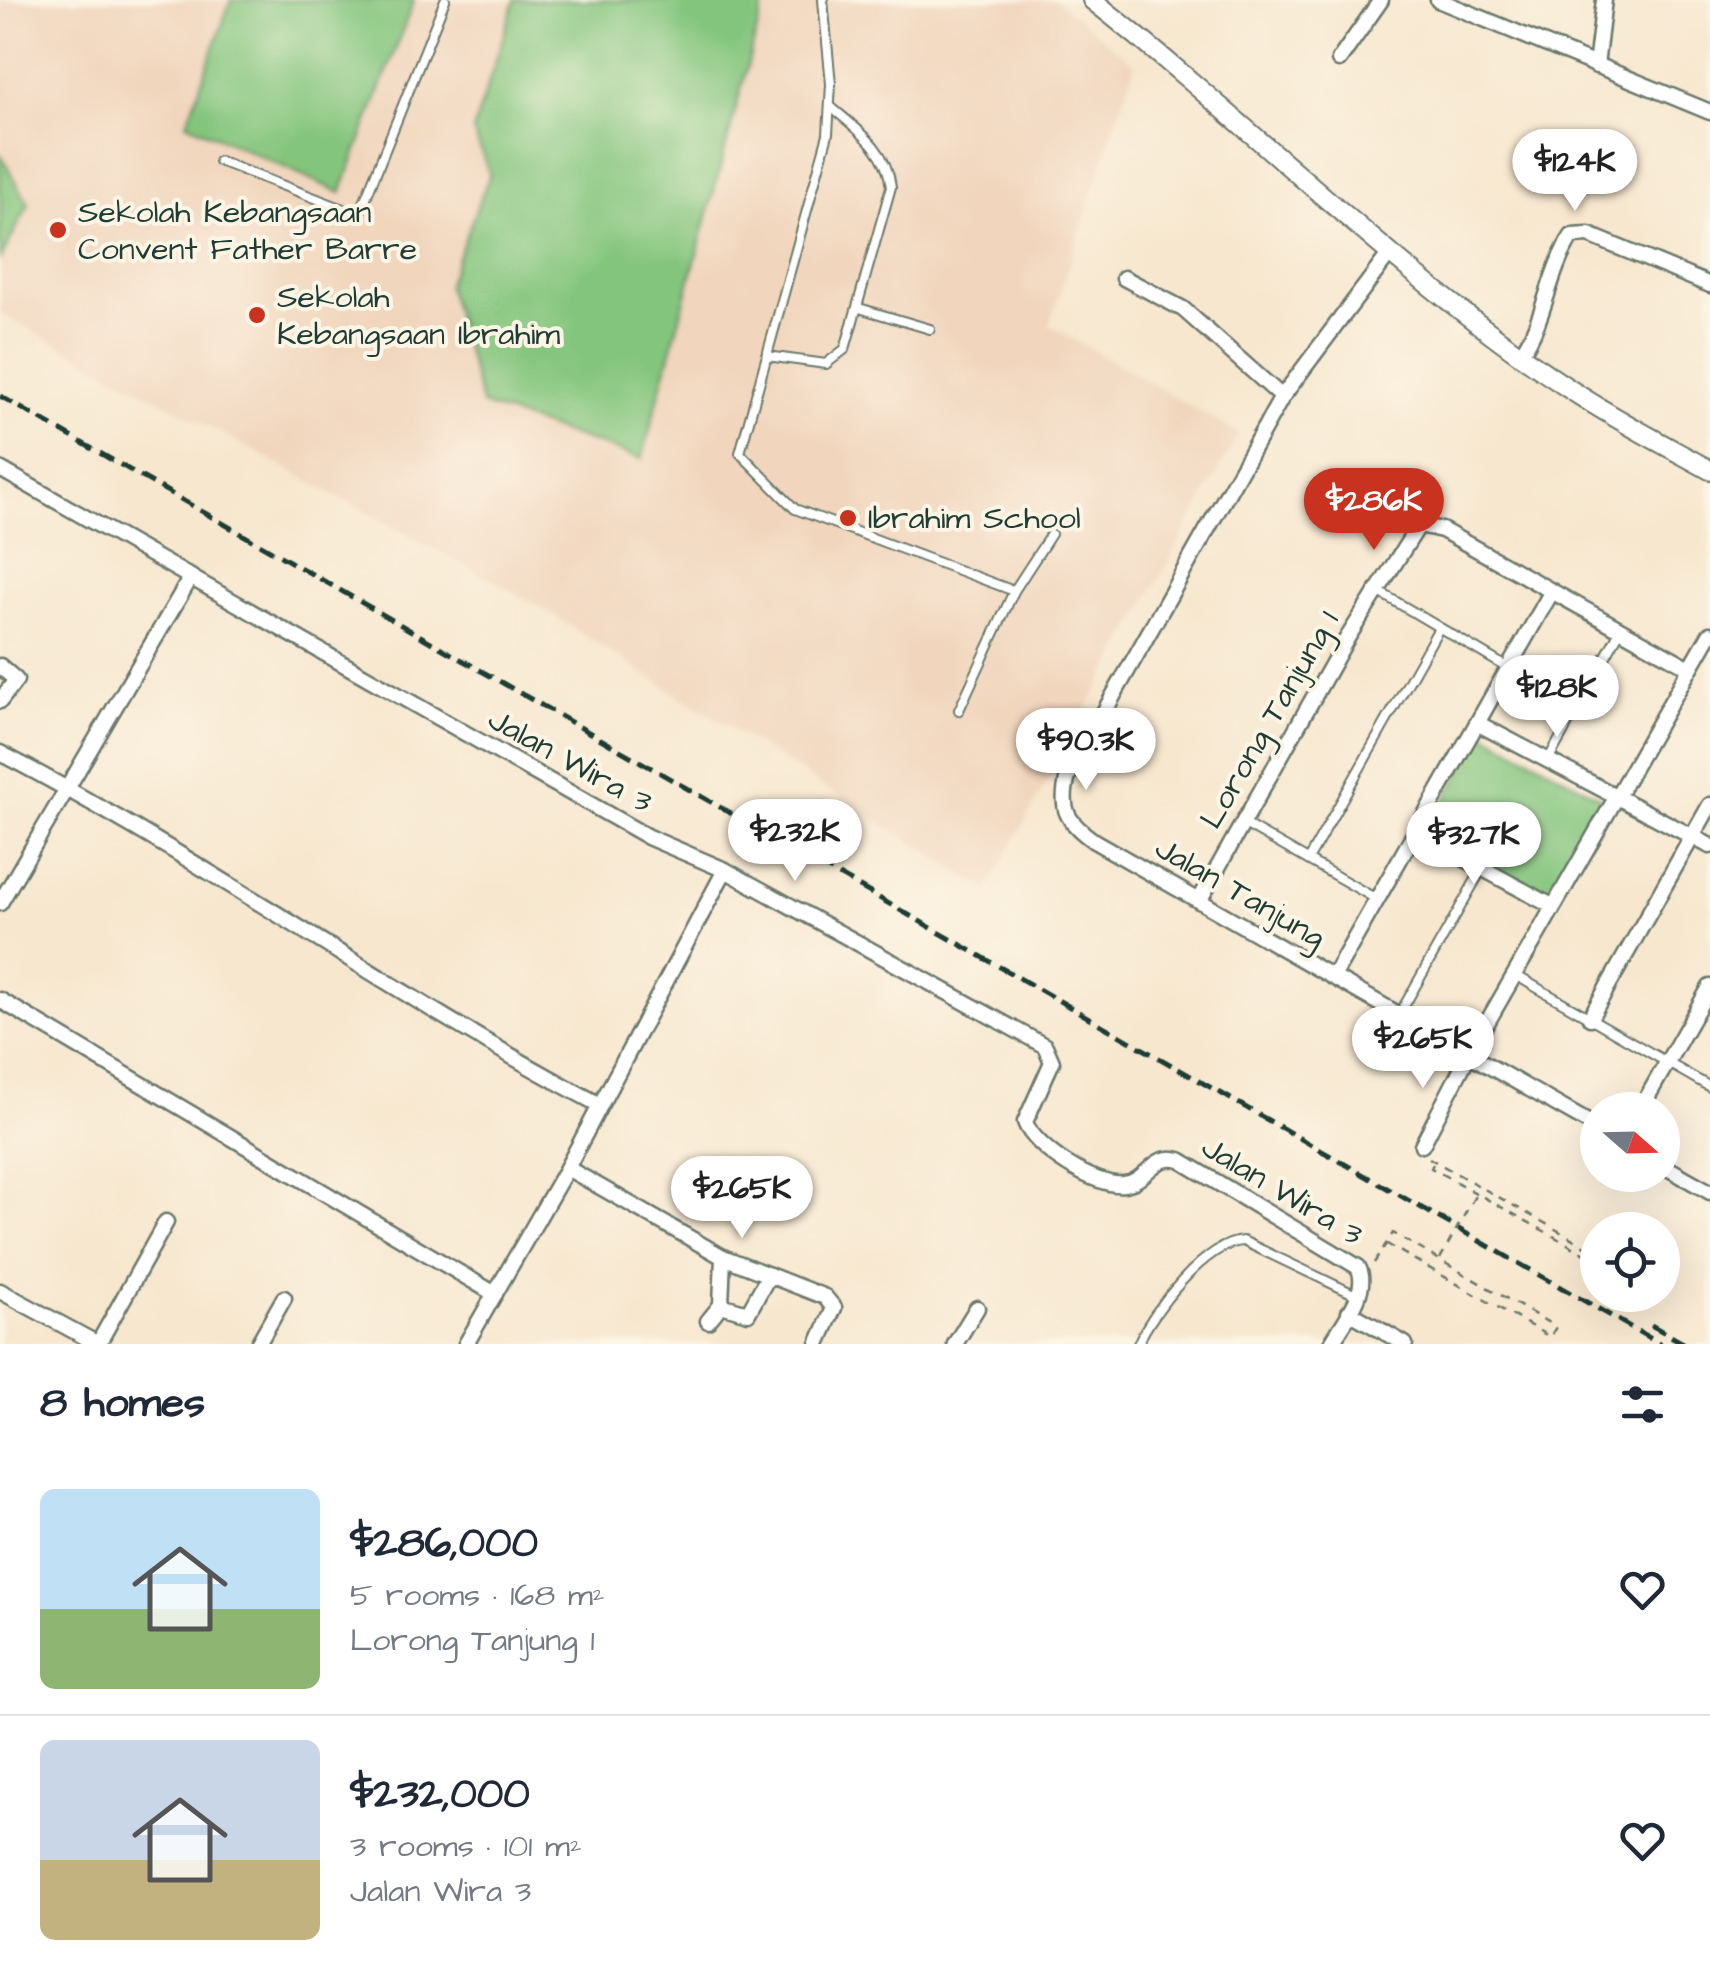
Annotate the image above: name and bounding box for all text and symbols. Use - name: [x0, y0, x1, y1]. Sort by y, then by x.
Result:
- pin: $124K: [1505, 129, 1645, 214]
- text: $124K: [1534, 139, 1616, 184]
- place label: Sekolah Kebangsaan Convent Father Barre: [78, 190, 417, 272]
- marker: Sekolah Kebangsaan Convent Father Barre: [47, 219, 69, 241]
- place label: Sekolah Kebangsaan Ibrahim: [277, 275, 560, 357]
- marker: Sekolah Kebangsaan Ibrahim: [246, 304, 268, 326]
- pin: $286K: [1304, 468, 1444, 553]
- text: $286K: [1326, 478, 1422, 523]
- place label: Ibrahim School: [868, 496, 1081, 541]
- marker: Ibrahim School: [837, 507, 859, 529]
- street label: Lorong Tanjung 1: [1189, 603, 1351, 837]
- pin: $128K: [1487, 655, 1627, 740]
- text: $128K: [1517, 665, 1597, 710]
- street label: Jalan Wira 3: [480, 697, 660, 825]
- pin: $90.3K: [1005, 708, 1167, 793]
- text: $90.3K: [1038, 718, 1134, 763]
- pin: $232K: [725, 799, 865, 884]
- pin: $327K: [1404, 802, 1544, 887]
- text: $232K: [750, 809, 840, 854]
- text: $327K: [1428, 812, 1520, 857]
- street label: Jalan Tanjung: [1146, 826, 1334, 960]
- pin: $265K: [1353, 1006, 1493, 1091]
- text: $265K: [1374, 1016, 1472, 1061]
- north arrow: [1580, 1092, 1680, 1192]
- map controls: [1580, 1092, 1680, 1312]
- street label: Jalan Wira 3: [1193, 1125, 1371, 1257]
- pin: $265K: [672, 1156, 812, 1241]
- text: $265K: [693, 1166, 791, 1211]
- button: locate: [1580, 1212, 1680, 1312]
- text: 8 homes: [40, 1375, 205, 1433]
- icon: filters: [1615, 1377, 1670, 1432]
- text: $286,000: [350, 1515, 538, 1573]
- icon: home: [120, 1529, 240, 1649]
- icon: heart: [1615, 1562, 1670, 1617]
- text: 5 rooms · 168 m²: [350, 1573, 605, 1618]
- text: Lorong Tanjung 1: [350, 1618, 595, 1663]
- text: $232,000: [350, 1766, 530, 1824]
- icon: home: [120, 1780, 240, 1900]
- icon: heart: [1615, 1813, 1670, 1868]
- text: 3 rooms · 101 m²: [350, 1824, 582, 1869]
- text: Jalan Wira 3: [350, 1869, 531, 1914]

